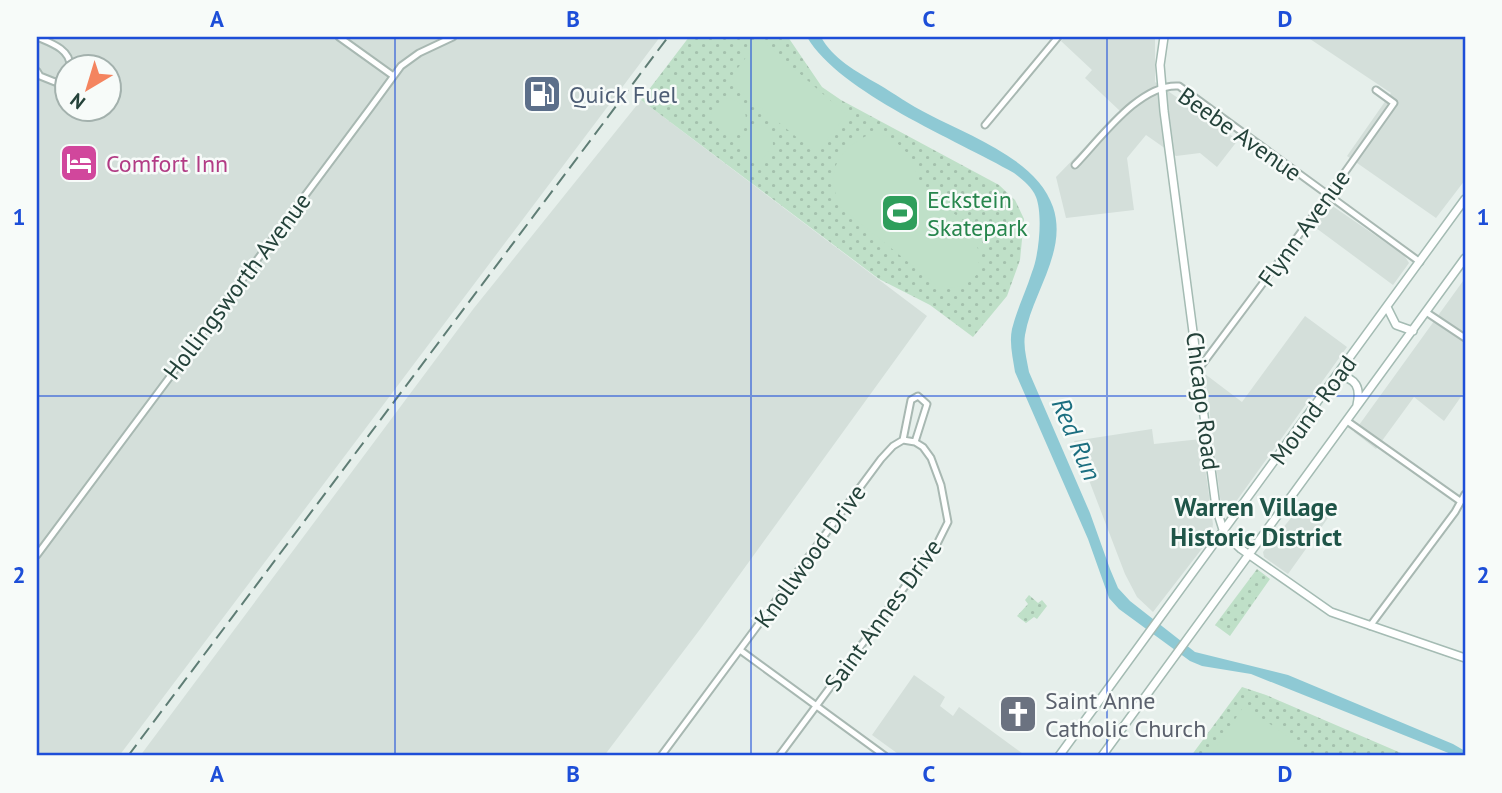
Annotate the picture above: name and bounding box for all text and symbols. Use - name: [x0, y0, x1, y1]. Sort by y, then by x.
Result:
- text: A: [210, 4, 224, 33]
- text: B: [566, 4, 580, 33]
- text: C: [923, 4, 936, 33]
- text: D: [1278, 4, 1292, 33]
- north arrow: [52, 52, 122, 122]
- fuel station icon: Quick Fuel: [521, 73, 563, 115]
- place label: Quick Fuel: [569, 79, 677, 110]
- street label: Beebe Avenue: [1172, 80, 1308, 188]
- text: N: [65, 88, 90, 115]
- hotel icon: Comfort Inn: [58, 142, 100, 184]
- place label: Comfort Inn: [106, 148, 228, 179]
- street label: Flynn Avenue: [1251, 163, 1357, 293]
- place label: Eckstein Skatepark: [927, 184, 1028, 243]
- street label: Hollingsworth Avenue: [156, 186, 318, 386]
- sports icon: Eckstein Skatepark: [879, 192, 921, 234]
- text: 1: [12, 202, 26, 231]
- text: 1: [1476, 202, 1490, 231]
- street label: Chicago Road: [1179, 330, 1227, 472]
- street label: Mound Road: [1263, 349, 1363, 471]
- water label: Red Run: [1045, 393, 1109, 485]
- street label: Knollwood Drive: [747, 478, 873, 634]
- district label: Warren Village Historic District: [1170, 490, 1342, 553]
- street label: Saint Annes Drive: [817, 533, 949, 697]
- text: 2: [12, 560, 26, 589]
- text: 2: [1476, 560, 1490, 589]
- place label: Saint Anne Catholic Church: [1045, 685, 1206, 744]
- church icon: Saint Anne Catholic Church: [997, 693, 1039, 735]
- text: A: [210, 759, 224, 788]
- text: B: [566, 759, 580, 788]
- text: C: [923, 759, 936, 788]
- text: D: [1278, 759, 1292, 788]

